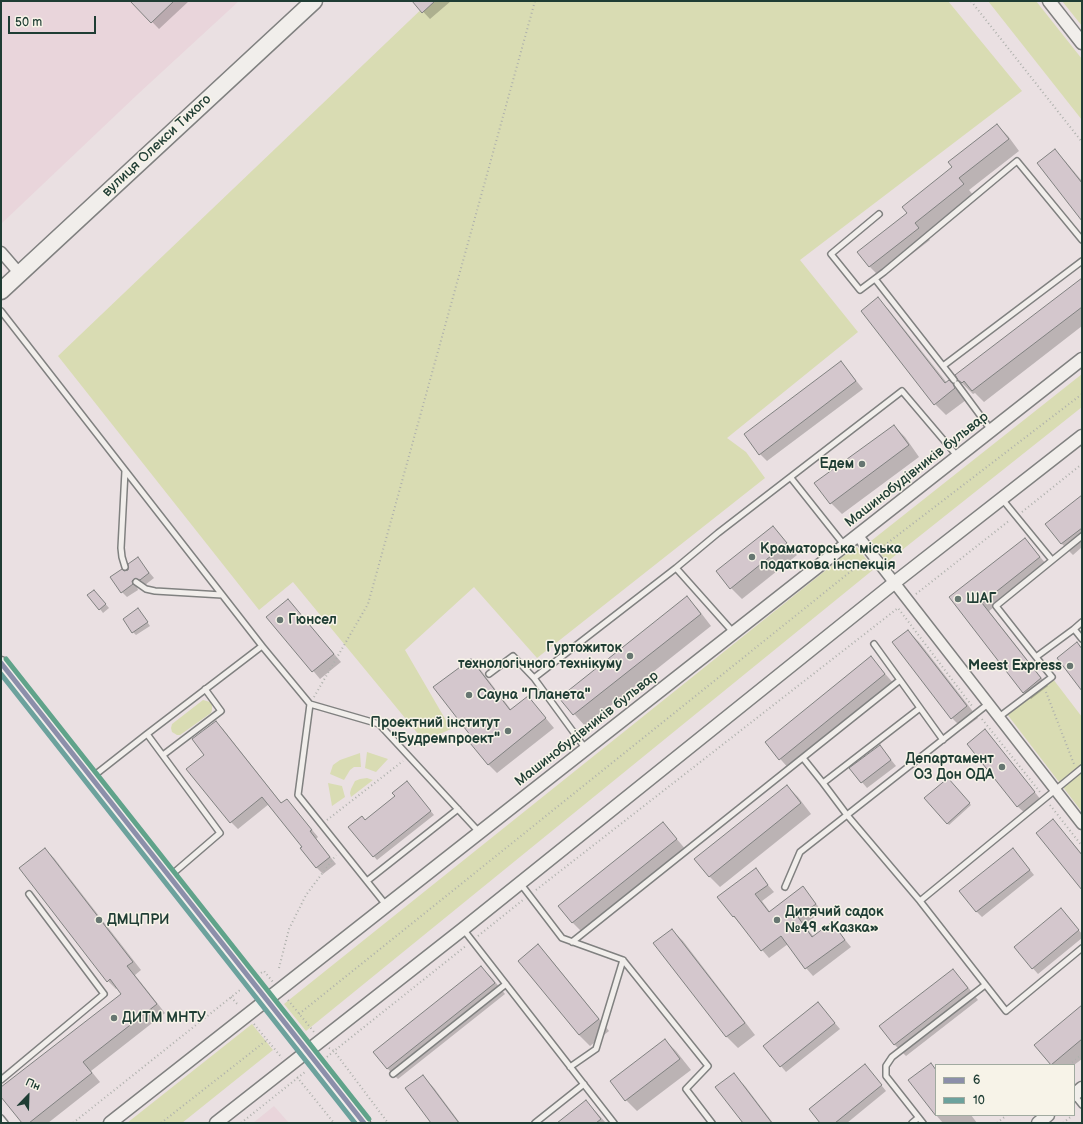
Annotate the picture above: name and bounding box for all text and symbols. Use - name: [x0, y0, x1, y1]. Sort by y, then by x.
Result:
- scale bar: [10, 8, 98, 34]
- text: 50 m: [15, 15, 42, 30]
- street label: вулиця Олекси Тихого: [99, 91, 215, 201]
- street label: Машинобудівників бульвар: [842, 409, 992, 531]
- place label: Едем: [819, 456, 854, 472]
- marker: Едем: [857, 459, 867, 469]
- place label: Краматорська міська податкова інспекція: [760, 541, 902, 574]
- marker: Краматорська міська податкова інспекція: [747, 552, 757, 562]
- place label: ШАГ: [966, 591, 996, 607]
- marker: ШАГ: [953, 594, 963, 604]
- place label: Гюнсел: [288, 612, 337, 628]
- marker: Гюнсел: [275, 615, 285, 625]
- place label: Гуртожиток технологічного технікуму: [458, 640, 622, 672]
- marker: Гуртожиток технологічного технікуму: [625, 651, 635, 661]
- place label: Meest Express: [968, 658, 1062, 674]
- marker: Meest Express: [1065, 661, 1075, 671]
- street label: Машинобудівників бульвар: [512, 668, 662, 790]
- place label: Сауна "Планета": [477, 687, 591, 703]
- marker: Сауна "Планета": [464, 690, 474, 700]
- place label: Проектний інститут "Будремпроект": [370, 715, 500, 748]
- marker: Проектний інститут "Будремпроект": [503, 726, 513, 736]
- place label: Департамент ОЗ Дон ОДА: [906, 751, 994, 784]
- marker: Департамент ОЗ Дон ОДА: [997, 762, 1007, 772]
- place label: Дитячий садок №49 «Казка»: [785, 904, 883, 936]
- place label: ДМЦПРИ: [107, 912, 170, 928]
- marker: ДМЦПРИ: [94, 915, 104, 925]
- marker: Дитячий садок №49 «Казка»: [772, 915, 782, 925]
- place label: ДИТМ МНТУ: [122, 1010, 206, 1026]
- marker: ДИТМ МНТУ: [109, 1013, 119, 1023]
- legend: [935, 1064, 1075, 1116]
- text: 6: [973, 1073, 980, 1088]
- north arrow: [8, 1076, 48, 1116]
- text: Пн: [24, 1076, 42, 1093]
- text: 10: [973, 1093, 985, 1108]

